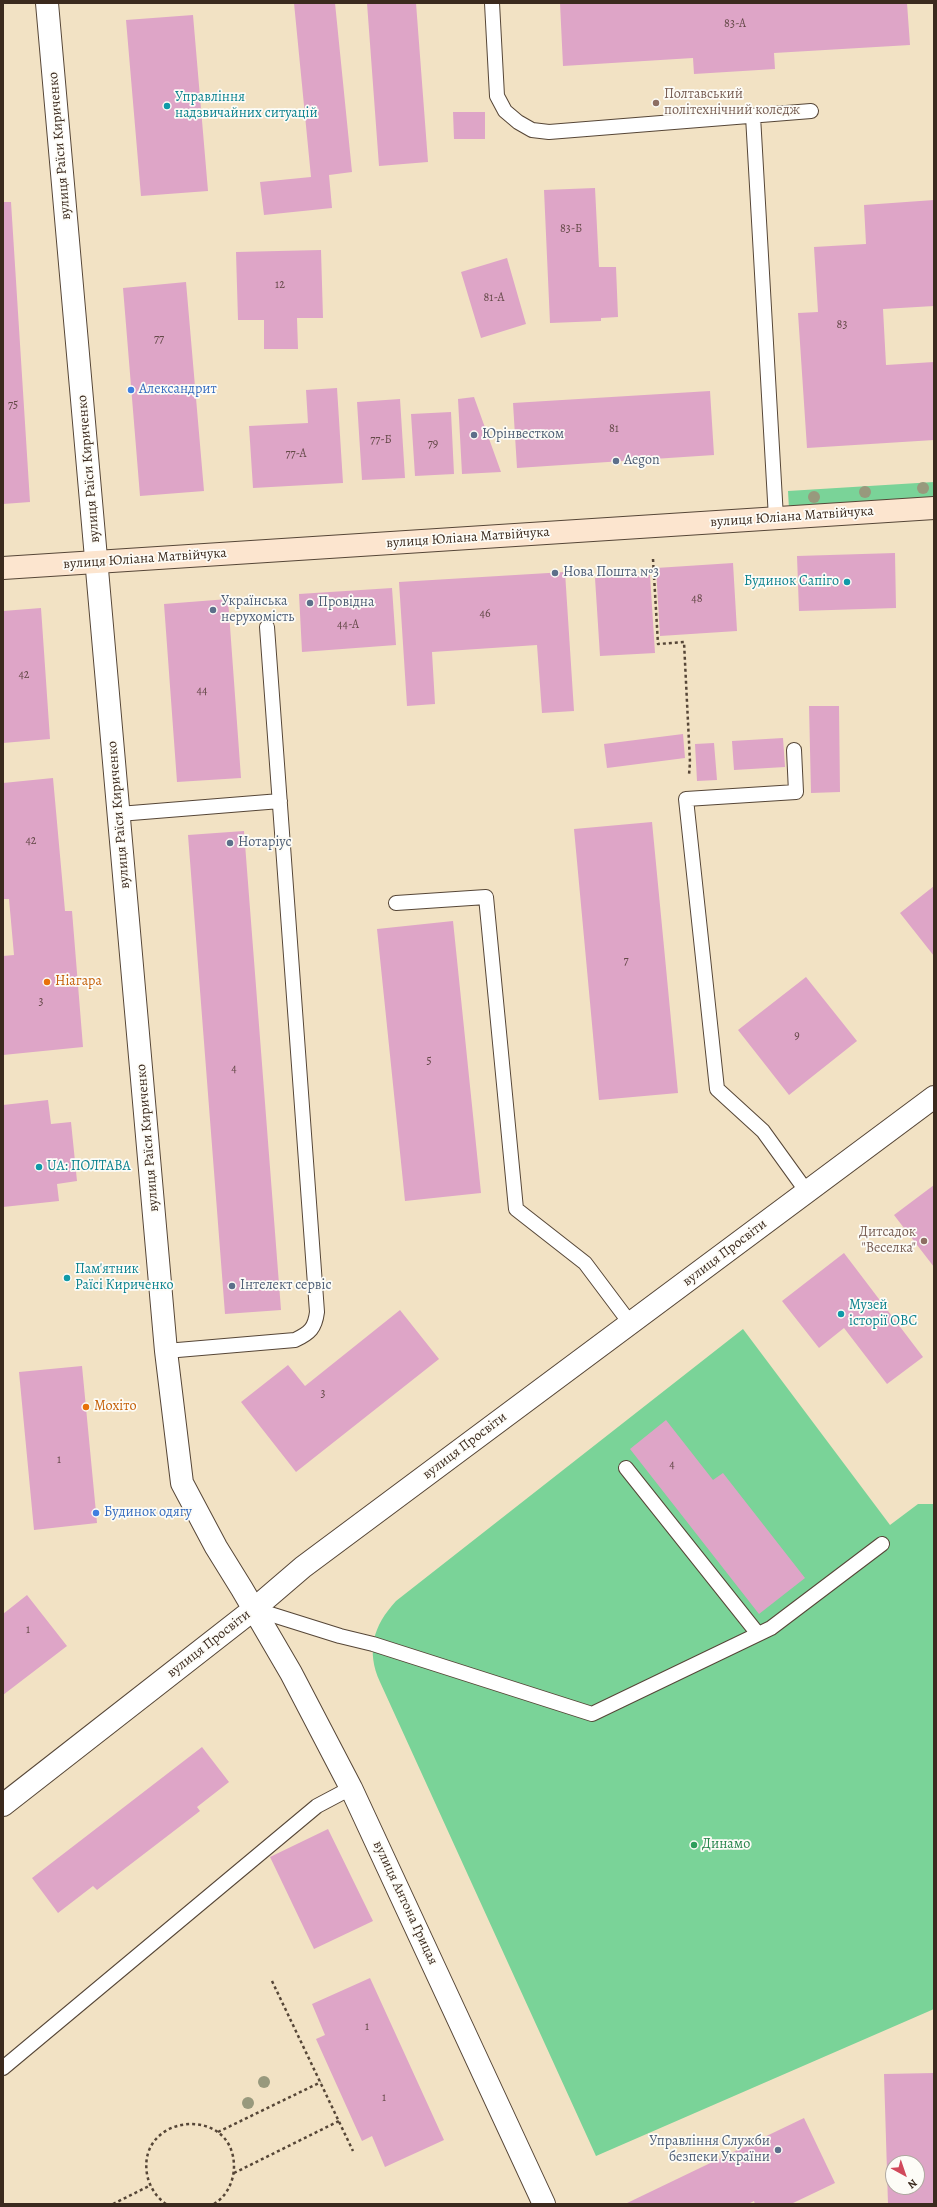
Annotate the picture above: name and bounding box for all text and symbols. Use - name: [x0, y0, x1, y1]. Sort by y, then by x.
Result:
- house number: 83-А: [724, 17, 746, 31]
- street label: вулиця Раїси Кириченко: [45, 71, 75, 221]
- place label: Полтавський політехнічний коледж: [664, 87, 800, 120]
- place label: Управління надзвичайних ситуацій: [175, 90, 318, 122]
- marker: Полтавський політехнічний коледж: [651, 98, 661, 108]
- marker: Управління надзвичайних ситуацій: [162, 101, 172, 111]
- house number: 83-Б: [560, 222, 582, 236]
- house number: 12: [275, 278, 285, 292]
- house number: 81-А: [484, 291, 504, 305]
- house number: 83: [837, 318, 847, 332]
- house number: 77: [154, 332, 164, 346]
- place label: Александрит: [139, 382, 217, 398]
- marker: Александрит: [126, 385, 136, 395]
- street label: вулиця Раїси Кириченко: [74, 394, 104, 544]
- house number: 75: [8, 398, 18, 412]
- house number: 81: [609, 422, 619, 436]
- place label: Юрінвестком: [482, 427, 564, 443]
- marker: Юрінвестком: [469, 430, 479, 440]
- house number: 77-Б: [370, 433, 392, 447]
- house number: 79: [428, 437, 438, 451]
- house number: 77-А: [285, 447, 307, 461]
- place label: Aegon: [624, 453, 660, 469]
- marker: Aegon: [611, 456, 621, 466]
- street label: вулиця Юліана Матвійчука: [710, 503, 874, 531]
- street label: вулиця Юліана Матвійчука: [386, 524, 550, 552]
- street label: вулиця Юліана Матвійчука: [63, 545, 227, 573]
- place label: Нова Пошта №3: [563, 565, 659, 581]
- marker: Нова Пошта №3: [550, 568, 560, 578]
- place label: Будинок Сапіго: [744, 574, 839, 590]
- marker: Будинок Сапіго: [842, 577, 852, 587]
- house number: 48: [691, 592, 703, 606]
- place label: Українська нерухомість: [221, 594, 294, 626]
- place label: Провідна: [318, 595, 374, 611]
- marker: Провідна: [305, 598, 315, 608]
- marker: Українська нерухомість: [208, 605, 218, 615]
- house number: 46: [480, 607, 490, 621]
- house number: 44-А: [337, 618, 359, 632]
- house number: 42: [18, 668, 30, 682]
- house number: 44: [197, 684, 207, 698]
- street label: вулиця Раїси Кириченко: [104, 740, 134, 890]
- house number: 42: [25, 834, 37, 848]
- place label: Нотаріус: [238, 835, 292, 851]
- marker: Нотаріус: [225, 838, 235, 848]
- house number: 7: [623, 954, 629, 968]
- place label: Ніагара: [55, 974, 102, 990]
- marker: Ніагара: [42, 977, 52, 987]
- house number: 3: [39, 995, 43, 1009]
- house number: 9: [794, 1029, 800, 1043]
- house number: 5: [426, 1054, 432, 1068]
- house number: 4: [231, 1062, 237, 1076]
- street label: вулиця Раїси Кириченко: [133, 1063, 163, 1213]
- place label: UA: ПОЛТАВА: [47, 1159, 131, 1175]
- marker: UA: ПОЛТАВА: [34, 1162, 44, 1172]
- street label: вулиця Просвіти: [680, 1216, 770, 1290]
- place label: Дитсадок "Веселка": [859, 1225, 916, 1258]
- marker: Дитсадок "Веселка": [919, 1236, 929, 1246]
- place label: Пам'ятник Раїсі Кириченко: [75, 1262, 174, 1294]
- marker: Пам'ятник Раїсі Кириченко: [62, 1273, 72, 1283]
- place label: Інтелект сервіс: [240, 1278, 332, 1294]
- marker: Інтелект сервіс: [227, 1281, 237, 1291]
- place label: Музей історії ОВС: [849, 1298, 917, 1330]
- marker: Музей історії ОВС: [836, 1309, 846, 1319]
- house number: 3: [321, 1387, 325, 1401]
- place label: Мохіто: [94, 1399, 137, 1415]
- marker: Мохіто: [81, 1402, 91, 1412]
- street label: вулиця Просвіти: [420, 1409, 510, 1483]
- house number: 1: [57, 1453, 61, 1467]
- house number: 4: [669, 1458, 675, 1472]
- place label: Будинок одягу: [104, 1505, 192, 1521]
- marker: Будинок одягу: [91, 1508, 101, 1518]
- street label: вулиця Просвіти: [164, 1606, 254, 1682]
- house number: 1: [26, 1623, 30, 1637]
- place label: Динамо: [702, 1837, 750, 1853]
- street label: вулиця Антона Грицая: [369, 1838, 441, 1968]
- marker: Динамо: [689, 1840, 699, 1850]
- house number: 1: [365, 2020, 369, 2034]
- house number: 1: [382, 2091, 386, 2105]
- place label: Управління Служби безпеки України: [649, 2134, 770, 2166]
- marker: Управління Служби безпеки України: [773, 2145, 783, 2155]
- north arrow: [885, 2155, 925, 2195]
- text: N: [905, 2175, 920, 2192]

